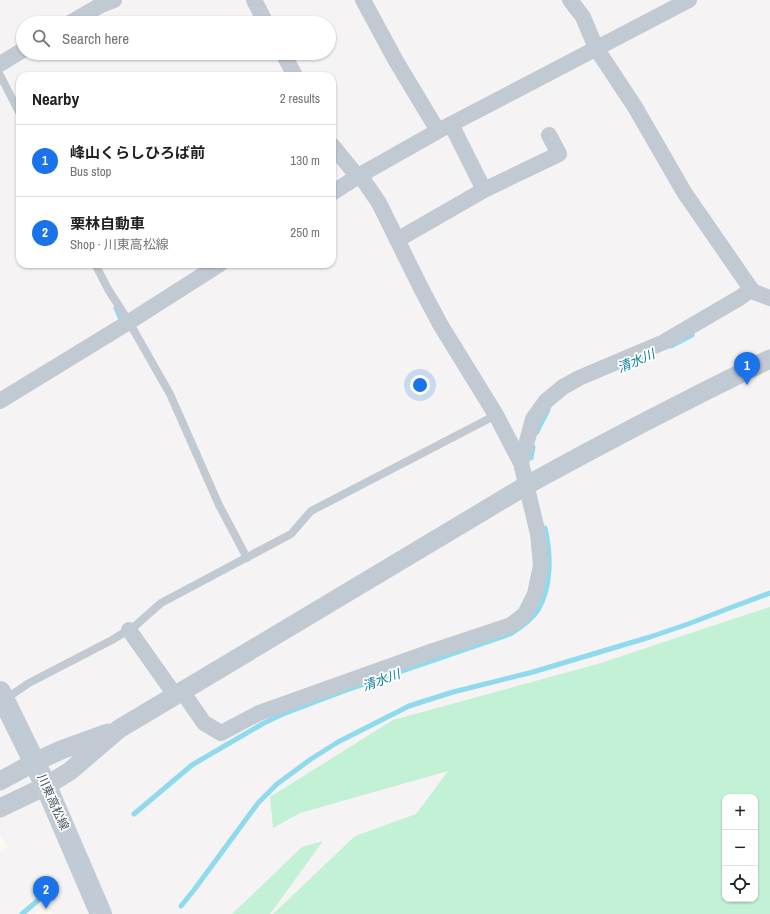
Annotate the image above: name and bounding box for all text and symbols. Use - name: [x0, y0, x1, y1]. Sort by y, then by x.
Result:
- search box: [16, 16, 336, 60]
- icon: search: [30, 27, 52, 49]
- text: Search here: [62, 28, 129, 49]
- text: Nearby: [32, 87, 79, 110]
- text: 2 results: [280, 90, 320, 107]
- text: 峰山くらしひろば前: [70, 142, 205, 163]
- text: 1: [42, 152, 48, 169]
- text: 130 m: [290, 152, 320, 169]
- text: Bus stop: [70, 163, 111, 180]
- text: 栗林自動車: [70, 213, 145, 234]
- text: 2: [42, 224, 48, 241]
- text: 250 m: [290, 224, 320, 241]
- text: Shop · 川東高松線: [70, 236, 169, 253]
- water label: 清水川: [615, 345, 659, 376]
- pin: 1: [734, 352, 760, 385]
- your location: [410, 375, 430, 395]
- water label: 清水川: [360, 665, 404, 695]
- street label: 川東高松線: [33, 771, 73, 833]
- map controls: [722, 794, 758, 902]
- button: +: [722, 794, 758, 830]
- button: −: [722, 830, 758, 866]
- button: locate: [722, 866, 758, 902]
- pin: 2: [33, 876, 59, 909]

